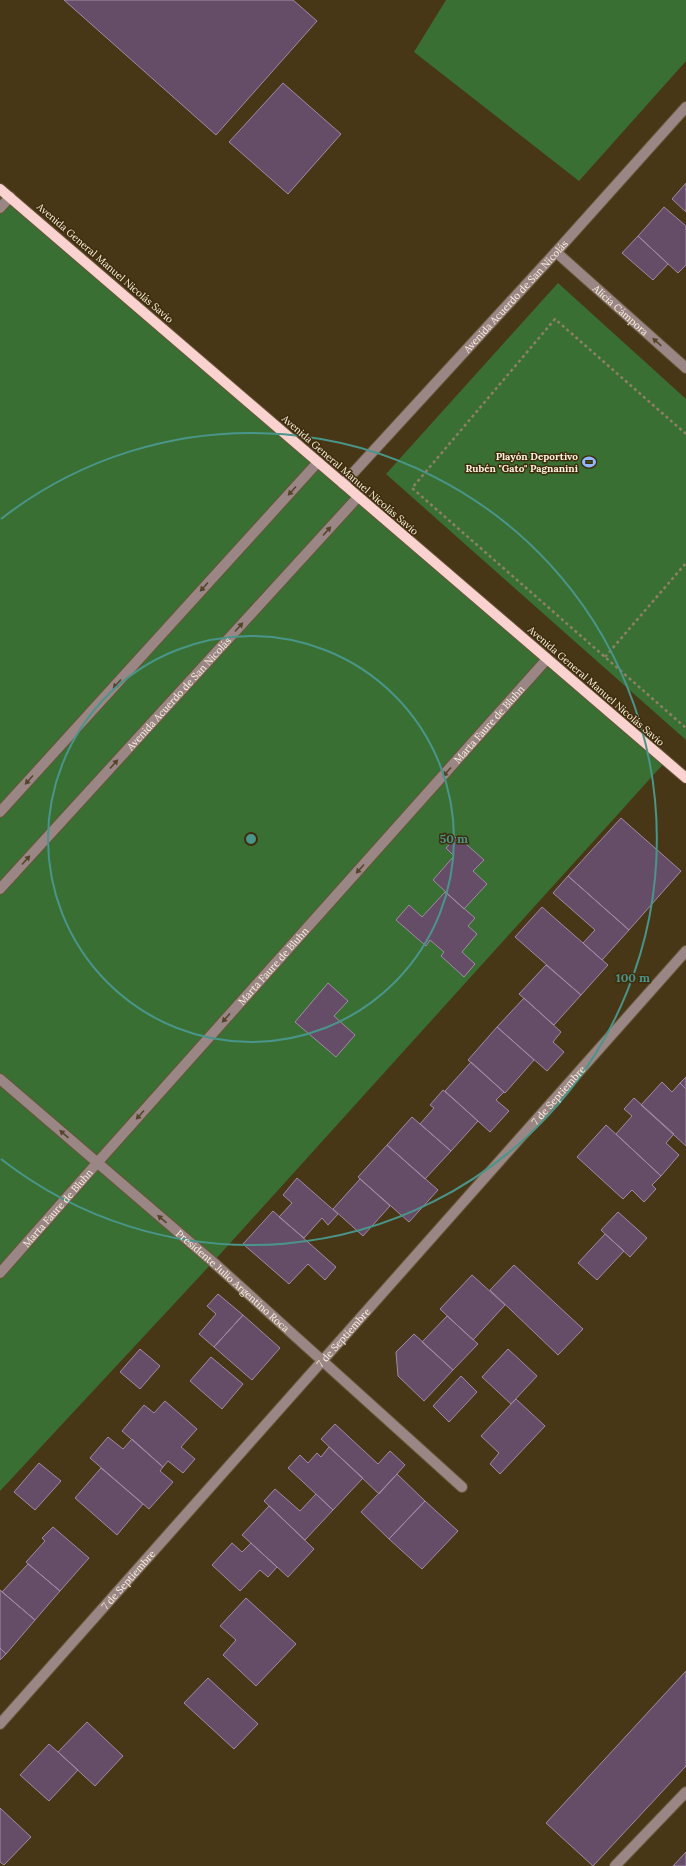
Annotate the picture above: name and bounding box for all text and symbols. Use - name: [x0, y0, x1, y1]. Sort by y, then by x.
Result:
- street label: Avenida General Manuel Nicolás Savio: [33, 199, 176, 326]
- street label: Avenida Acuerdo de San Nicolás: [460, 237, 571, 356]
- street label: Alicia Cámpora: [590, 281, 651, 338]
- one-way arrow: [652, 337, 662, 347]
- street label: Avenida General Manuel Nicolás Savio: [278, 411, 421, 538]
- place label: Playón Deportivo Rubén "Gato" Pagnanini: [465, 450, 579, 475]
- sports icon: Playón Deportivo Rubén "Gato" Pagnanini: [581, 454, 597, 470]
- one-way arrow: [287, 486, 296, 496]
- one-way arrow: [322, 526, 332, 536]
- one-way arrow: [200, 583, 209, 592]
- one-way arrow: [235, 622, 244, 632]
- street label: Avenida General Manuel Nicolás Savio: [524, 622, 667, 749]
- street label: Avenida Acuerdo de San Nicolás: [123, 634, 234, 753]
- one-way arrow: [112, 678, 121, 689]
- street label: Marta Faure de Bluhn: [451, 683, 527, 766]
- one-way arrow: [109, 759, 119, 769]
- one-way arrow: [442, 767, 451, 777]
- one-way arrow: [25, 775, 34, 785]
- text: 50 m: [440, 831, 468, 846]
- centre of rings: [244, 832, 258, 846]
- one-way arrow: [22, 855, 31, 865]
- one-way arrow: [355, 864, 365, 874]
- street label: Marta Faure de Bluhn: [235, 924, 311, 1007]
- text: 100 m: [616, 970, 650, 985]
- one-way arrow: [222, 1013, 231, 1023]
- street label: 7 de Septiembre: [528, 1062, 588, 1127]
- one-way arrow: [135, 1109, 144, 1120]
- one-way arrow: [58, 1129, 69, 1138]
- street label: Marta Faure de Bluhn: [20, 1166, 95, 1250]
- one-way arrow: [157, 1214, 167, 1223]
- street label: Presidente Julio Argentino Roca: [173, 1227, 292, 1335]
- street label: 7 de Septiembre: [313, 1305, 373, 1370]
- street label: 7 de Septiembre: [98, 1547, 158, 1612]

